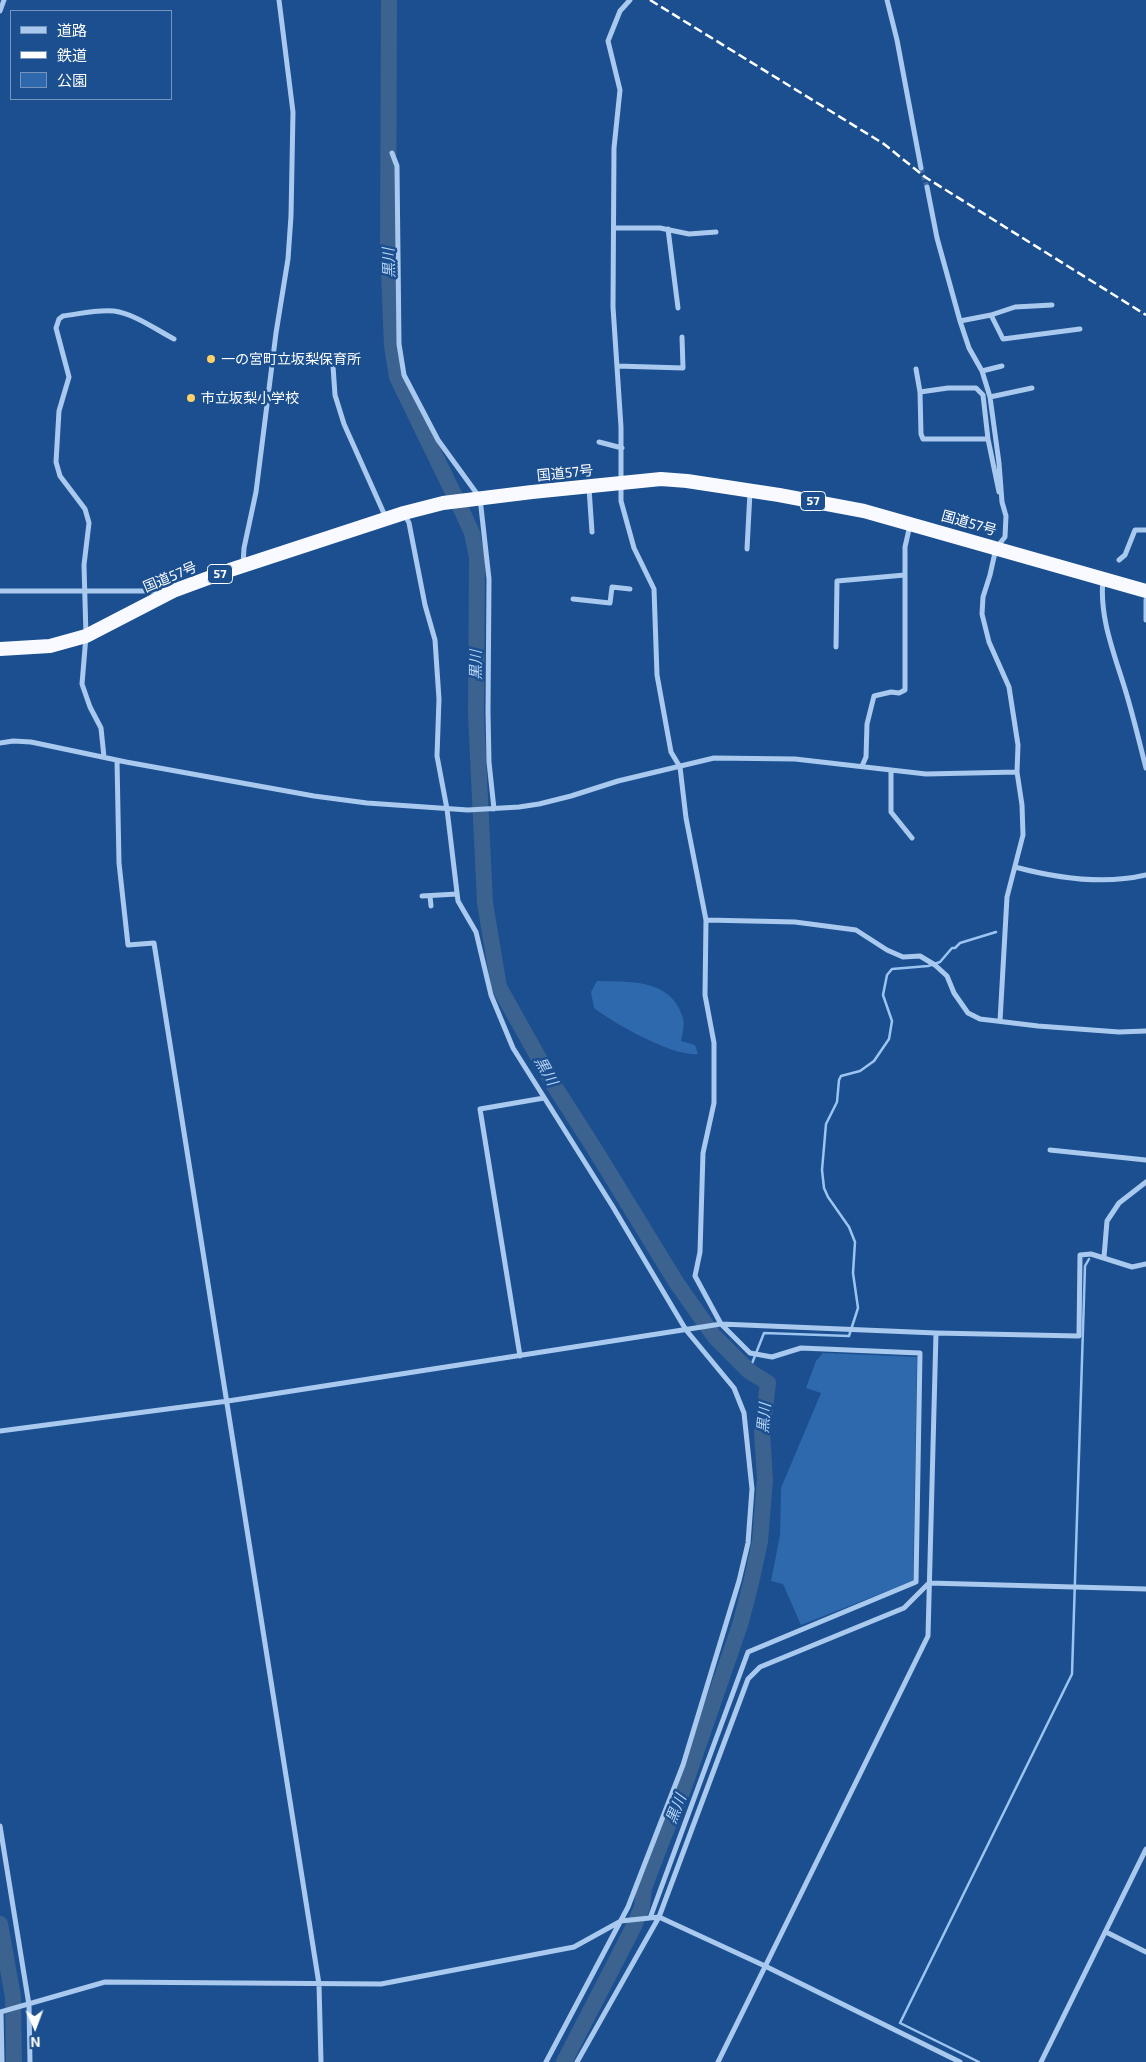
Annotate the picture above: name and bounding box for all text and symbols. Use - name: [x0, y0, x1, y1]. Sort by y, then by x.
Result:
- legend: [10, 10, 172, 100]
- text: 道路: [57, 21, 87, 39]
- text: 鉄道: [57, 46, 87, 64]
- text: 公園: [57, 71, 87, 89]
- water label: 黒川: [379, 248, 399, 278]
- place label: 一の宮町立坂梨保育所: [221, 351, 361, 367]
- marker: 一の宮町立坂梨保育所: [205, 353, 217, 365]
- place label: 市立坂梨小学校: [201, 390, 299, 406]
- marker: 市立坂梨小学校: [185, 392, 197, 404]
- street label: 国道57号: [536, 462, 594, 484]
- road number: 57: [800, 492, 826, 511]
- street label: 国道57号: [939, 507, 999, 539]
- street label: 国道57号: [141, 558, 199, 596]
- road number: 57: [208, 564, 232, 584]
- water label: 黒川: [467, 650, 485, 680]
- water label: 黒川: [531, 1054, 561, 1088]
- water label: 黒川: [754, 1402, 774, 1434]
- water label: 黒川: [662, 1792, 690, 1826]
- north arrow: [10, 2002, 60, 2052]
- text: N: [30, 2034, 41, 2051]

